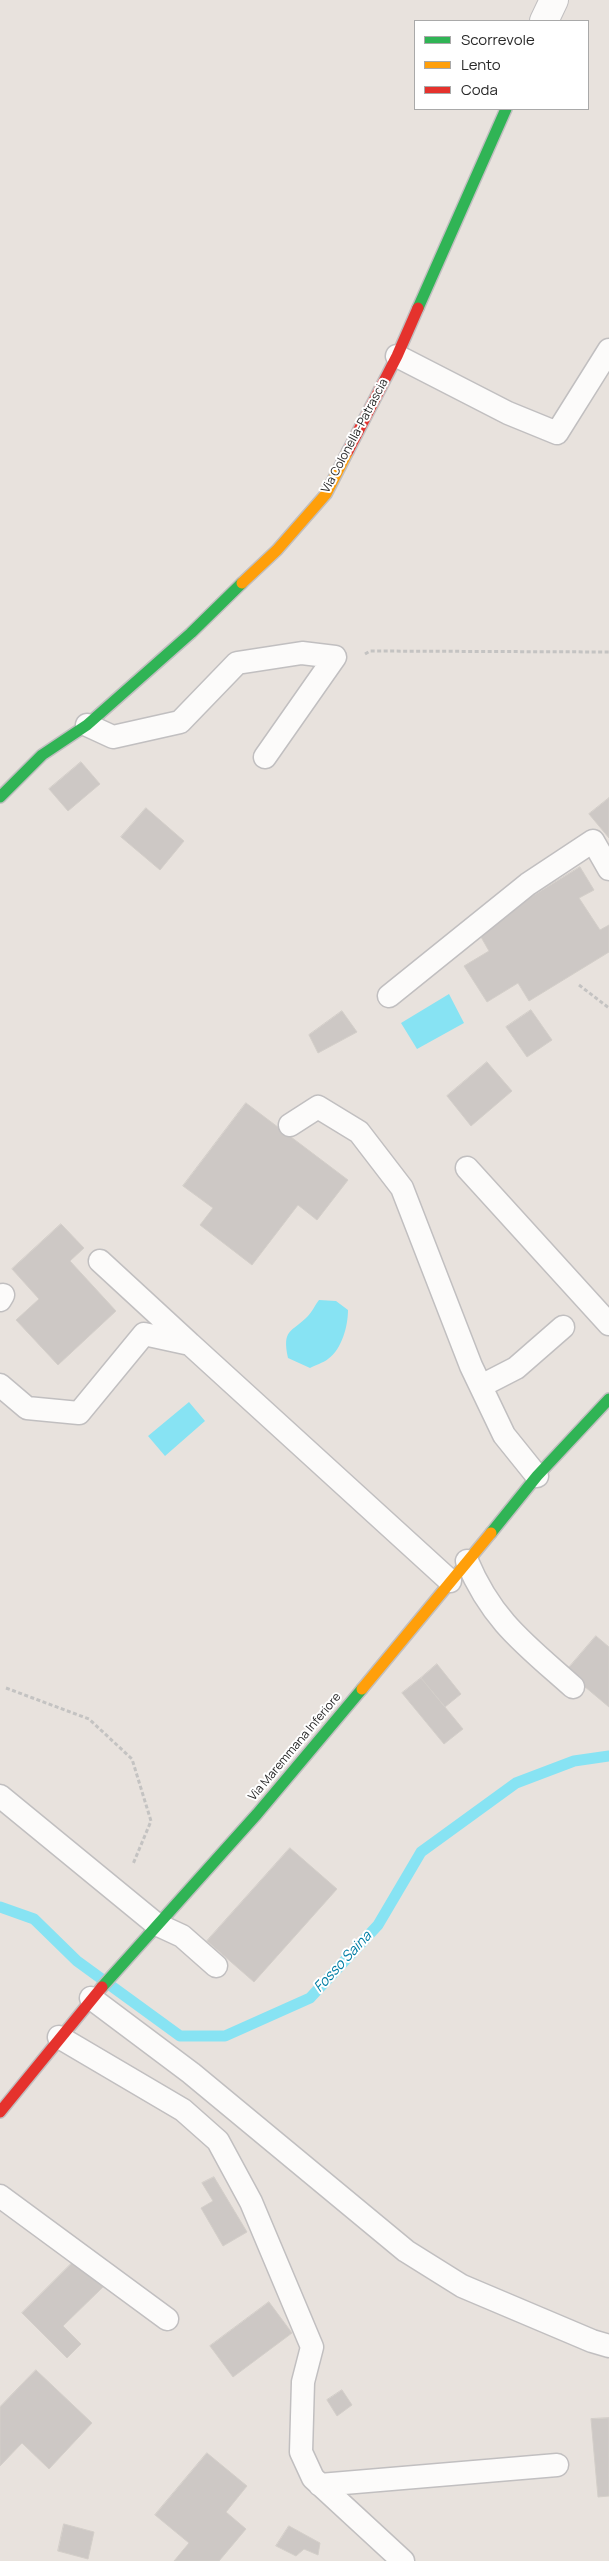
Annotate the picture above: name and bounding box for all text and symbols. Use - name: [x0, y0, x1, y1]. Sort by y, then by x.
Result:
- legend: [414, 20, 589, 110]
- text: Scorrevole: [461, 29, 535, 50]
- text: Lento: [461, 54, 501, 75]
- text: Coda: [461, 79, 498, 100]
- street label: Via Colonella-Patrascia: [319, 376, 391, 496]
- street label: Via Maremmana Inferiore: [246, 1690, 344, 1804]
- water label: Fosso Saina: [311, 1928, 375, 1996]

